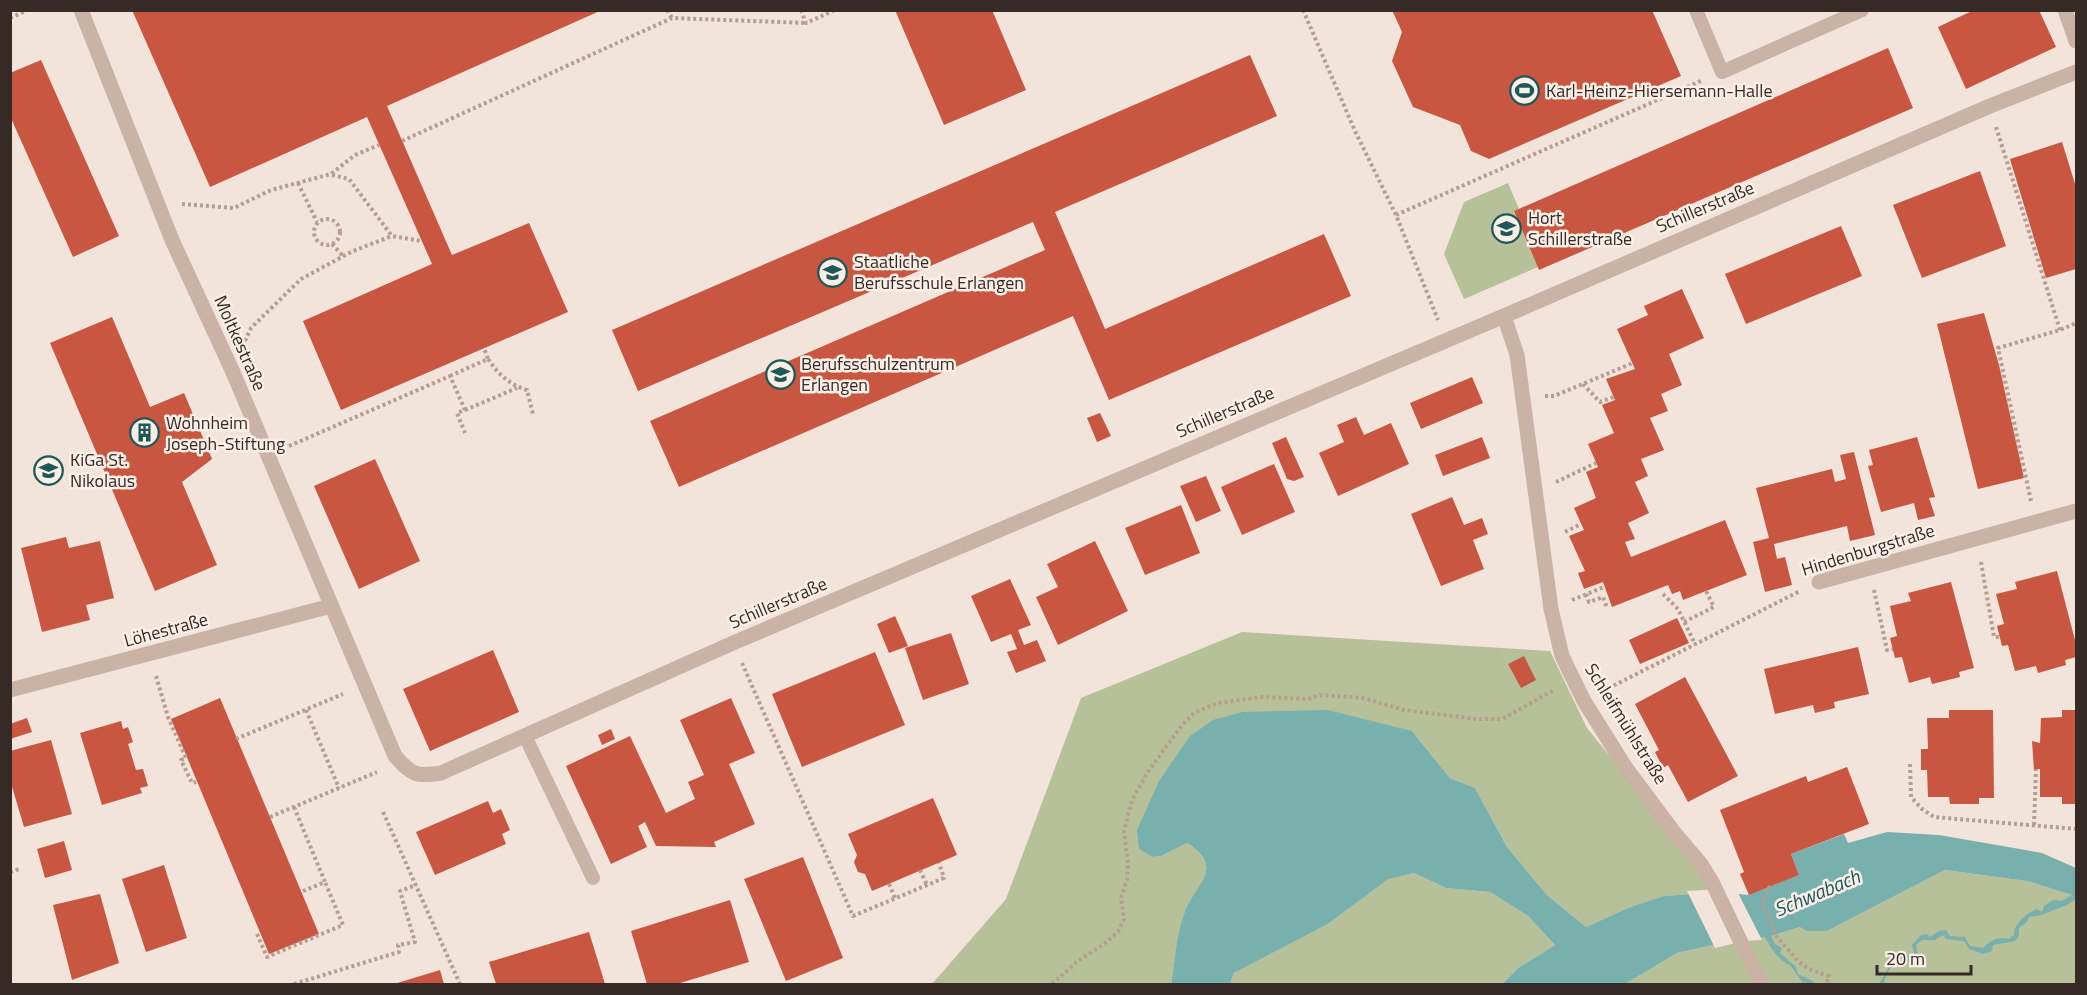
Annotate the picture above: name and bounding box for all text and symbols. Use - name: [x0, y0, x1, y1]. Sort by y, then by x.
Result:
- sports icon: Karl-Heinz-Hiersemann-Halle: [1509, 75, 1541, 107]
- place label: Karl-Heinz-Hiersemann-Halle: [1546, 77, 1773, 104]
- street label: Schillerstraße: [1652, 174, 1758, 239]
- place label: Hort Schillerstraße: [1528, 204, 1632, 252]
- school or university icon: Hort Schillerstraße: [1491, 212, 1523, 244]
- place label: Staatliche Berufsschule Erlangen: [854, 248, 1024, 296]
- school or university icon: Staatliche Berufsschule Erlangen: [817, 256, 849, 288]
- street label: Moltkestraße: [207, 291, 274, 395]
- place label: Berufsschulzentrum Erlangen: [801, 350, 955, 398]
- school or university icon: Berufsschulzentrum Erlangen: [764, 358, 796, 390]
- street label: Schillerstraße: [1172, 379, 1278, 444]
- place label: Wohnheim Joseph-Stiftung: [166, 409, 285, 457]
- building icon: Wohnheim Joseph-Stiftung: [129, 417, 161, 449]
- place label: KiGa St. Nikolaus: [70, 446, 135, 494]
- school or university icon: KiGa St. Nikolaus: [33, 454, 65, 486]
- street label: Hindenburgstraße: [1798, 516, 1938, 583]
- street label: Schillerstraße: [725, 570, 831, 635]
- street label: Löhestraße: [121, 605, 211, 654]
- street label: Schleifmühlstraße: [1578, 658, 1674, 789]
- water label: Schwabach: [1769, 860, 1865, 924]
- scale bar: [1877, 938, 1972, 976]
- text: 20 m: [1886, 945, 1925, 972]

